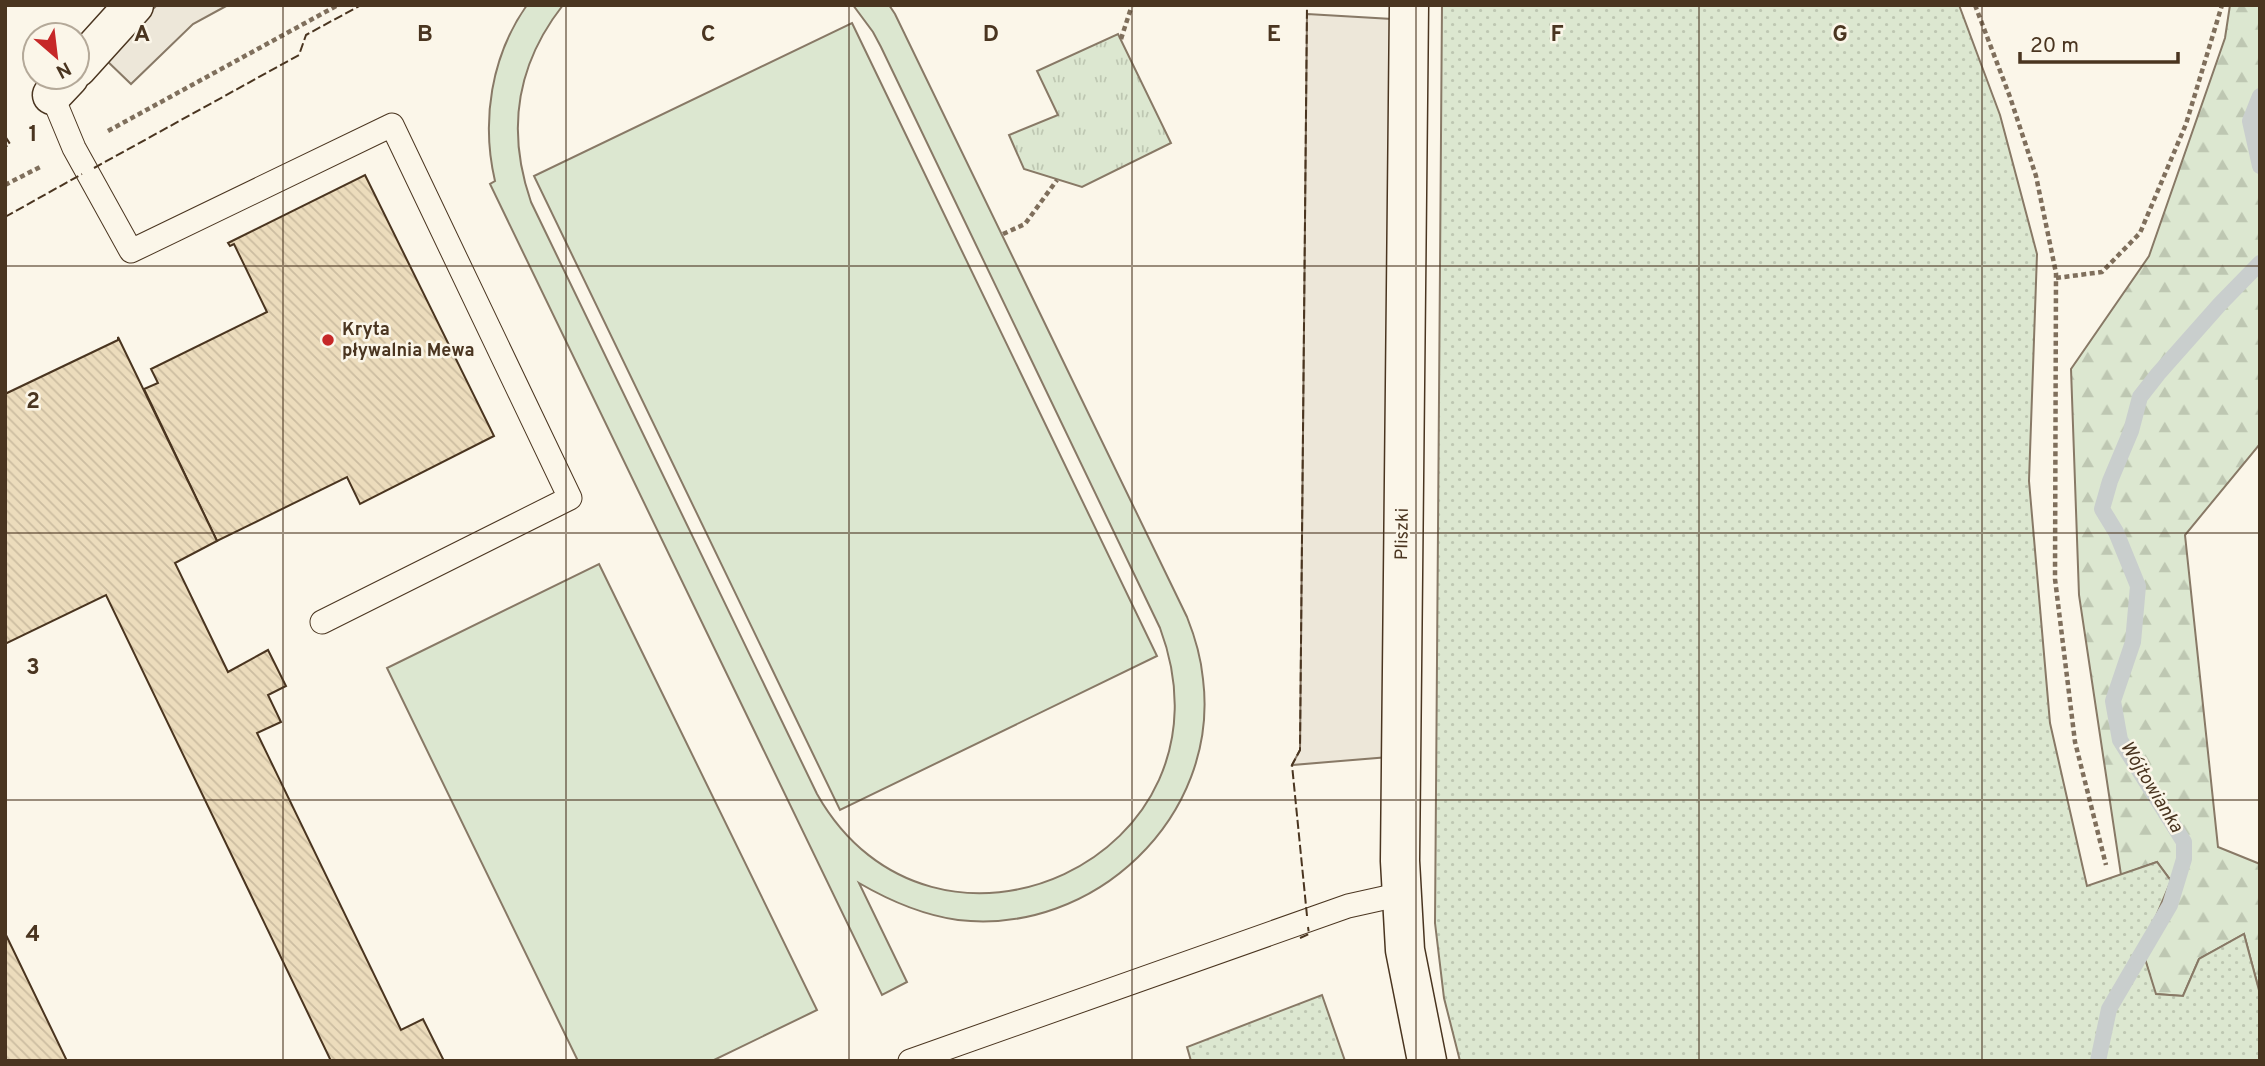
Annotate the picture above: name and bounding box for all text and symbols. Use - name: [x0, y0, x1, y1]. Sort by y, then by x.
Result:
- north arrow: [21, 21, 91, 91]
- text: A: [134, 21, 150, 50]
- text: B: [417, 21, 433, 50]
- text: C: [701, 21, 715, 50]
- text: D: [983, 21, 999, 50]
- text: E: [1267, 21, 1281, 50]
- text: F: [1550, 21, 1564, 50]
- text: G: [1832, 21, 1848, 50]
- scale bar: [2020, 21, 2178, 65]
- text: 20 m: [2030, 33, 2079, 60]
- text: N: [51, 55, 75, 83]
- text: 1: [28, 121, 38, 150]
- place label: Kryta pływalnia Mewa: [342, 319, 475, 363]
- marker: Kryta pływalnia Mewa: [320, 332, 336, 348]
- text: 2: [26, 388, 40, 417]
- street label: Pliszki: [1391, 508, 1415, 560]
- text: 3: [26, 654, 40, 683]
- water label: Wójtowianka: [2114, 737, 2188, 837]
- text: 4: [26, 921, 40, 950]

